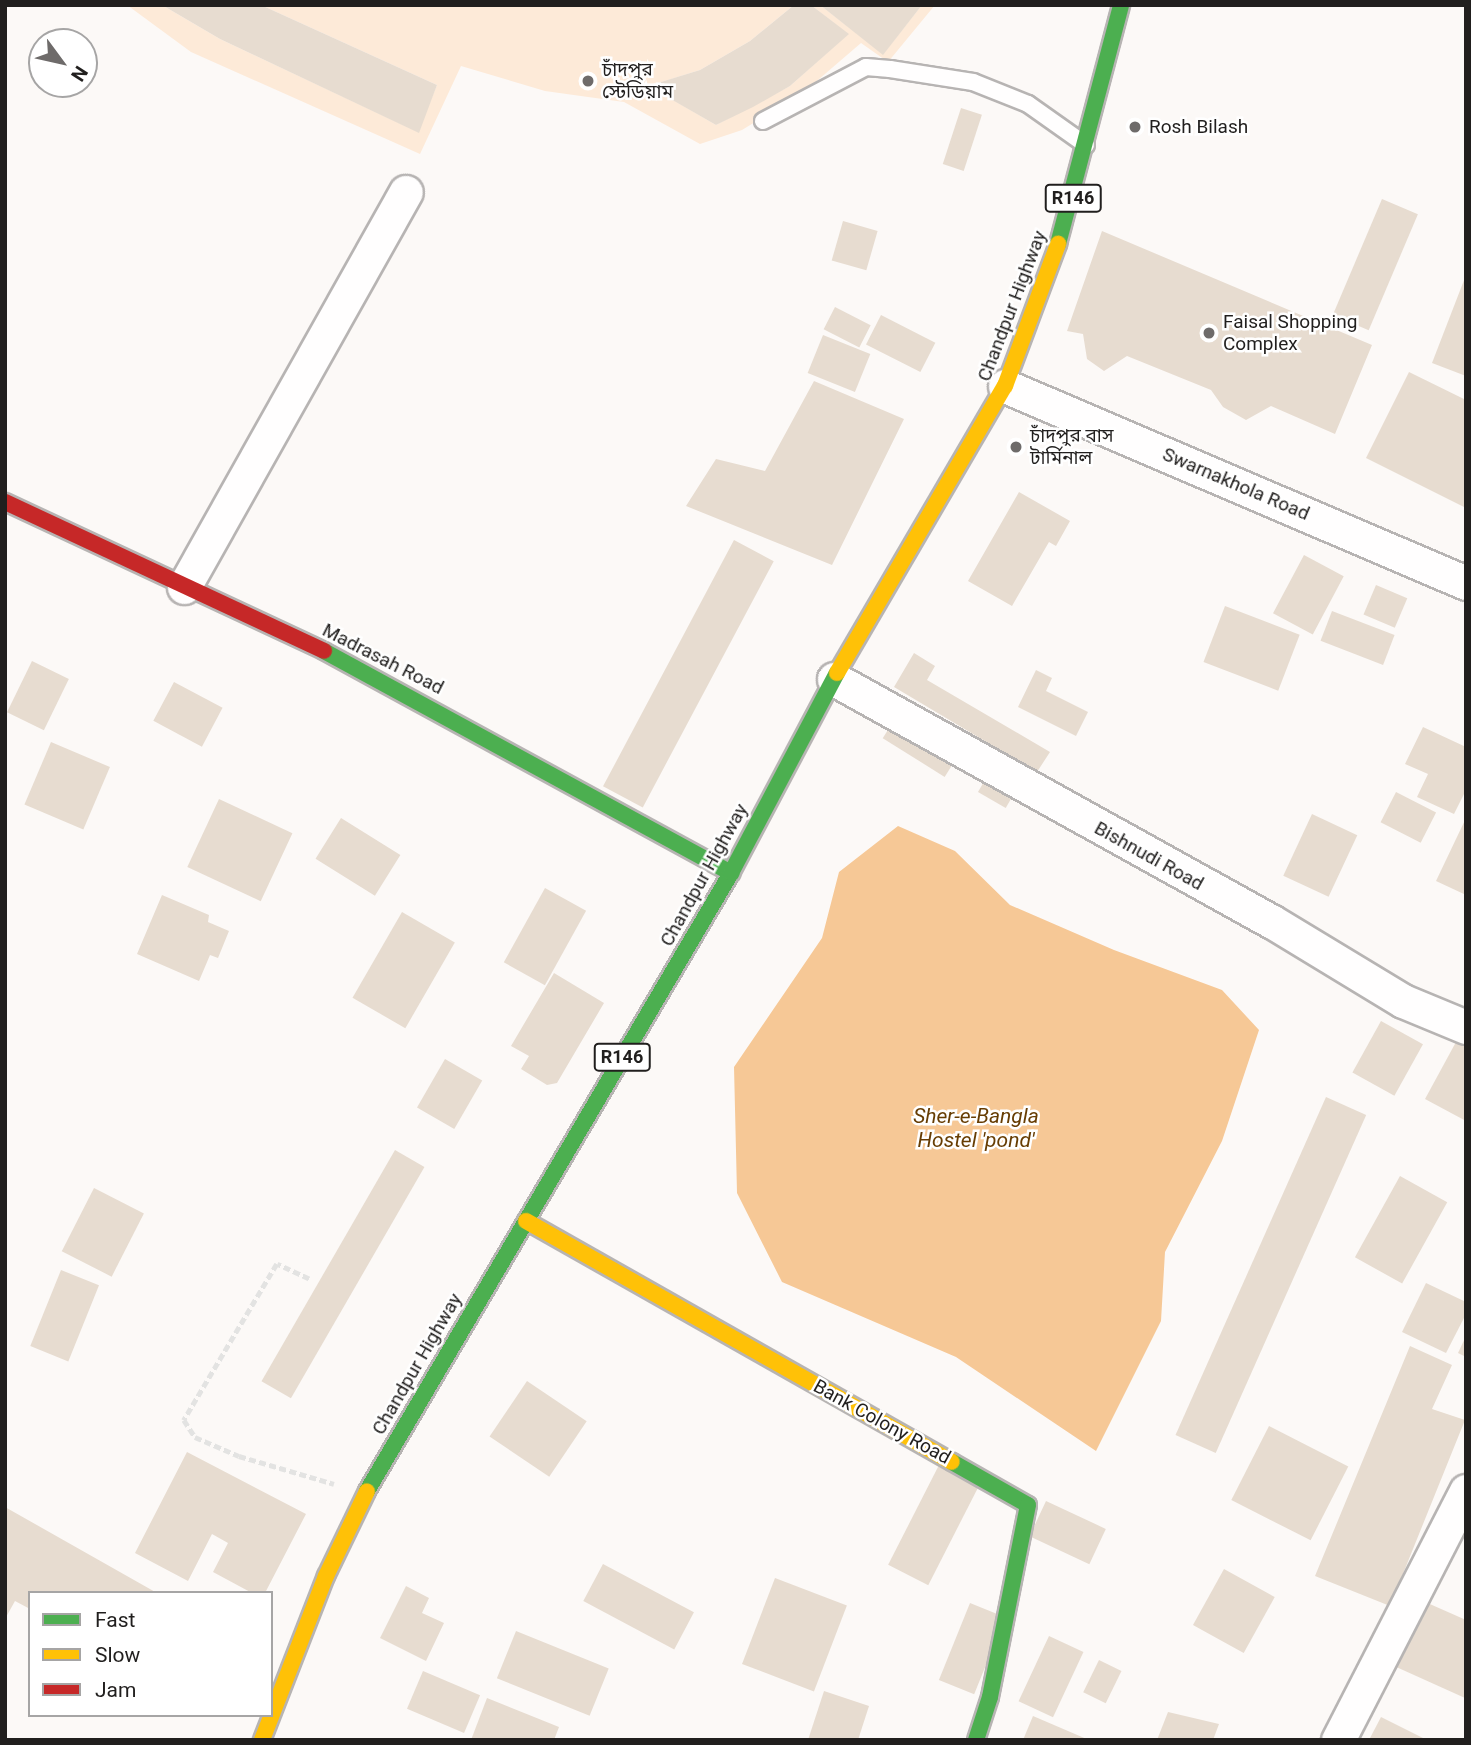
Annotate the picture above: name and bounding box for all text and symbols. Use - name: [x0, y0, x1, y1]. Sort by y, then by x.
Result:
- north arrow: [28, 28, 98, 98]
- place label: চাঁদপুর স্টেডিয়াম: [602, 59, 673, 103]
- text: N: [66, 62, 93, 86]
- marker: চাঁদপুর স্টেডিয়াম: [580, 73, 596, 89]
- place label: Rosh Bilash: [1149, 116, 1248, 138]
- marker: Rosh Bilash: [1127, 119, 1143, 135]
- road number: R146: [1043, 183, 1103, 212]
- street label: Chandpur Highway: [973, 227, 1051, 385]
- place label: Faisal Shopping Complex: [1223, 311, 1357, 355]
- marker: Faisal Shopping Complex: [1201, 325, 1217, 341]
- place label: চাঁদপুর বাস টার্মিনাল: [1030, 425, 1114, 469]
- marker: চাঁদপুর বাস টার্মিনাল: [1008, 439, 1024, 455]
- street label: Swarnakhola Road: [1159, 443, 1313, 525]
- street label: Madrasah Road: [319, 619, 447, 699]
- street label: Chandpur Highway: [655, 800, 753, 950]
- street label: Bishnudi Road: [1090, 817, 1208, 895]
- road number: R146: [592, 1042, 652, 1072]
- water label: Sher-e-Bangla Hostel 'pond': [913, 1103, 1039, 1153]
- street label: Chandpur Highway: [367, 1289, 467, 1439]
- street label: Bank Colony Road: [809, 1375, 955, 1469]
- legend: [28, 1591, 273, 1717]
- text: Fast: [95, 1608, 135, 1632]
- text: Slow: [95, 1643, 140, 1667]
- text: Jam: [95, 1678, 136, 1702]

